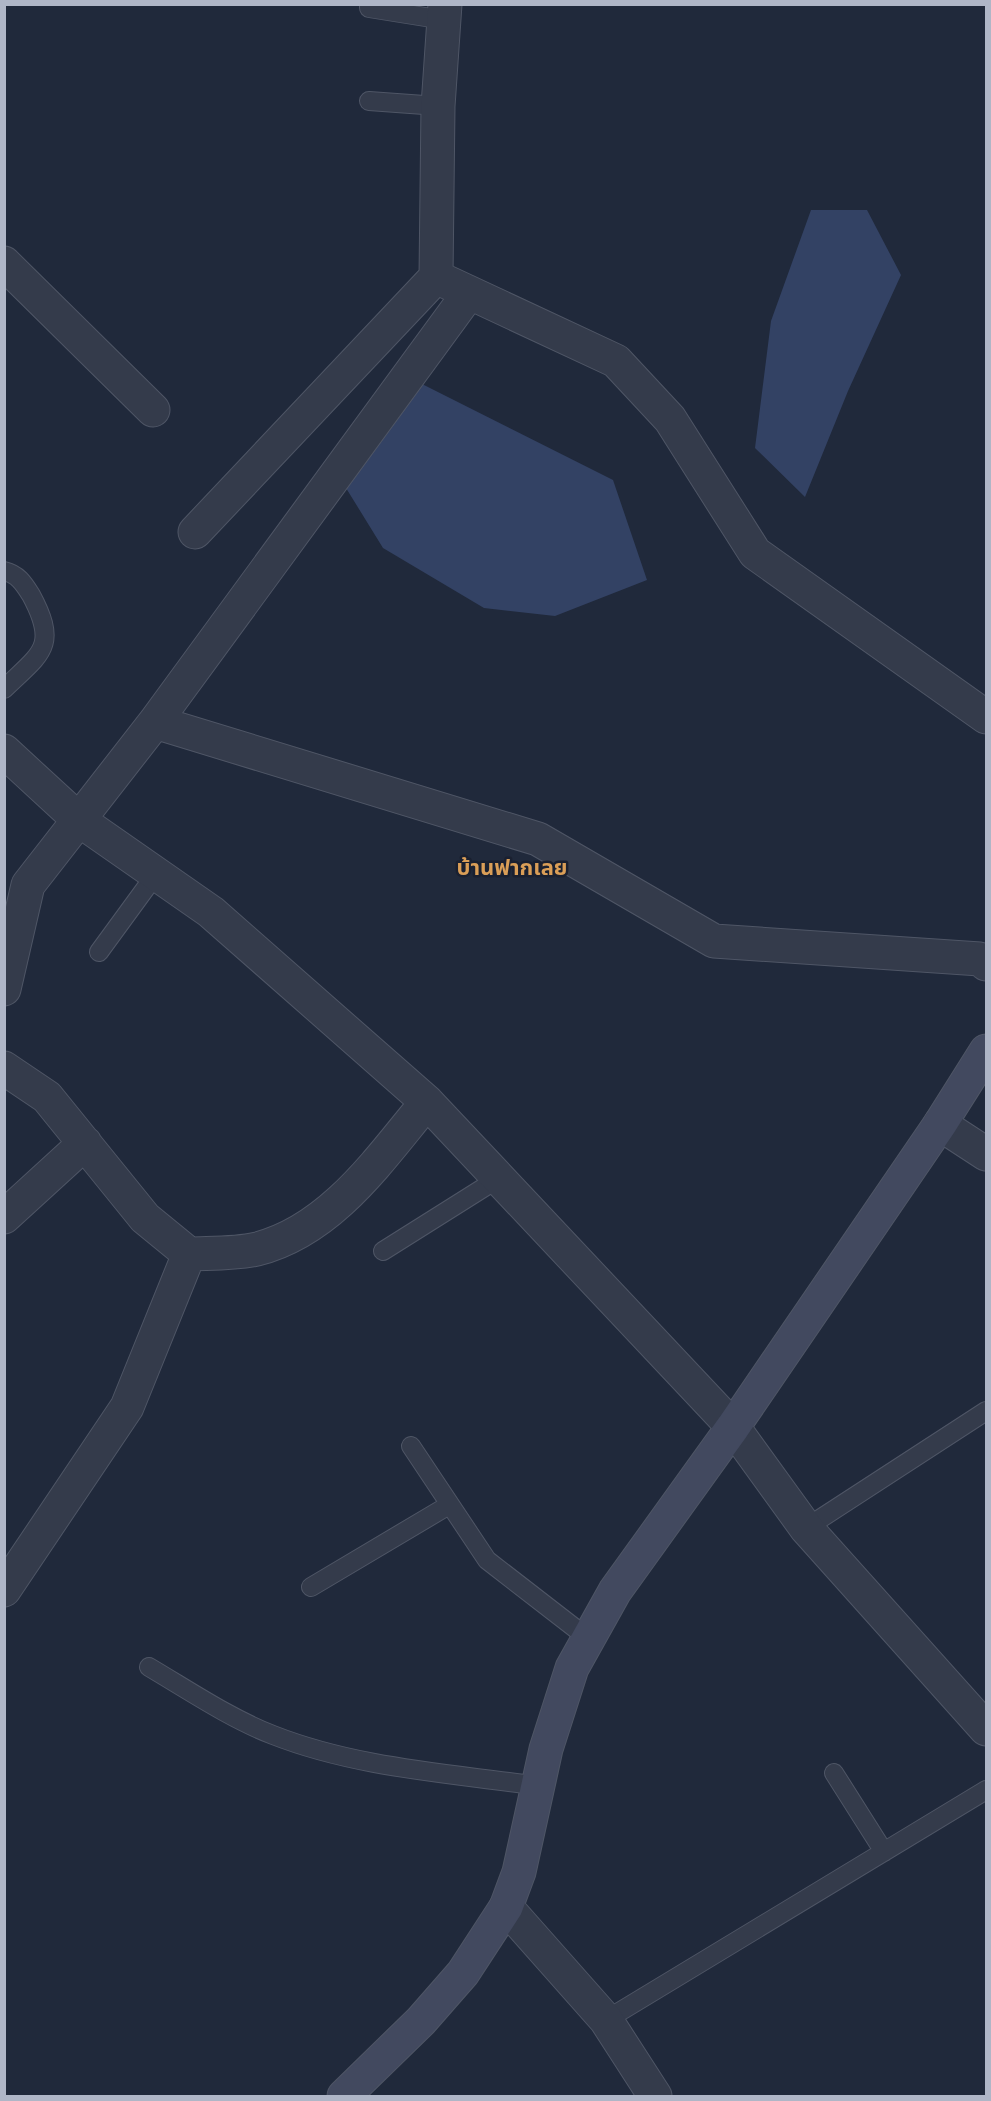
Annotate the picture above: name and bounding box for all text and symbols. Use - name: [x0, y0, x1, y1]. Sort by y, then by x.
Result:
- district label: บ้านฟากเลย: [456, 855, 568, 880]

